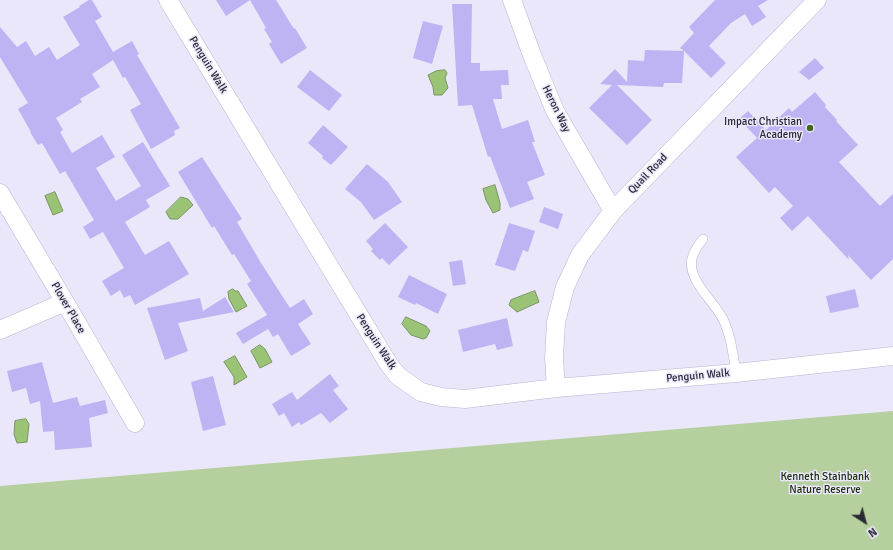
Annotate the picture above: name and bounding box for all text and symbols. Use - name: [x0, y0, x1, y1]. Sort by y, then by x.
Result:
- street label: Penguin Walk: [186, 34, 230, 96]
- street label: Heron Way: [539, 83, 573, 135]
- place label: Impact Christian Academy: [724, 115, 802, 141]
- marker: Impact Christian Academy: [805, 123, 815, 133]
- street label: Quail Road: [626, 151, 670, 197]
- street label: Plover Place: [48, 280, 88, 336]
- street label: Penguin Walk: [353, 312, 399, 372]
- street label: Penguin Walk: [666, 367, 730, 385]
- park label: Kenneth Stainbank Nature Reserve: [780, 470, 870, 496]
- north arrow: [845, 502, 885, 542]
- text: N: [865, 525, 879, 540]

